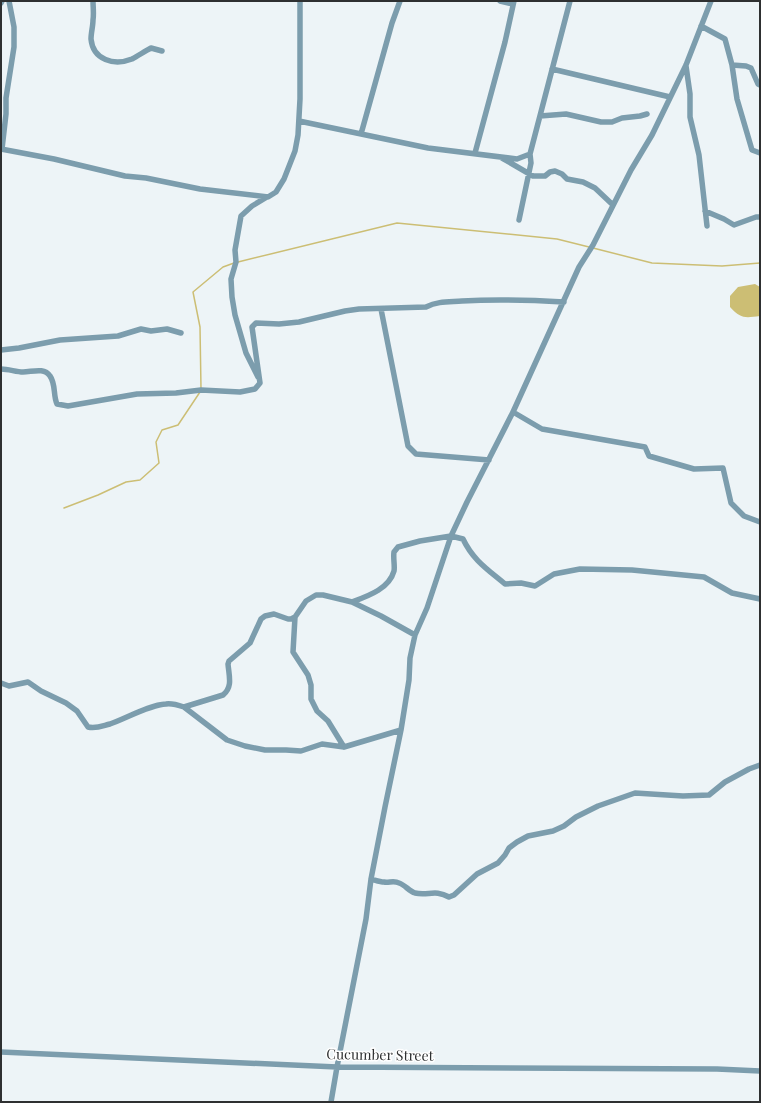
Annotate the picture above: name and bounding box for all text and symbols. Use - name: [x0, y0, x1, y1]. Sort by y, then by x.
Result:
- street label: Cucumber Street: [326, 1044, 435, 1065]

